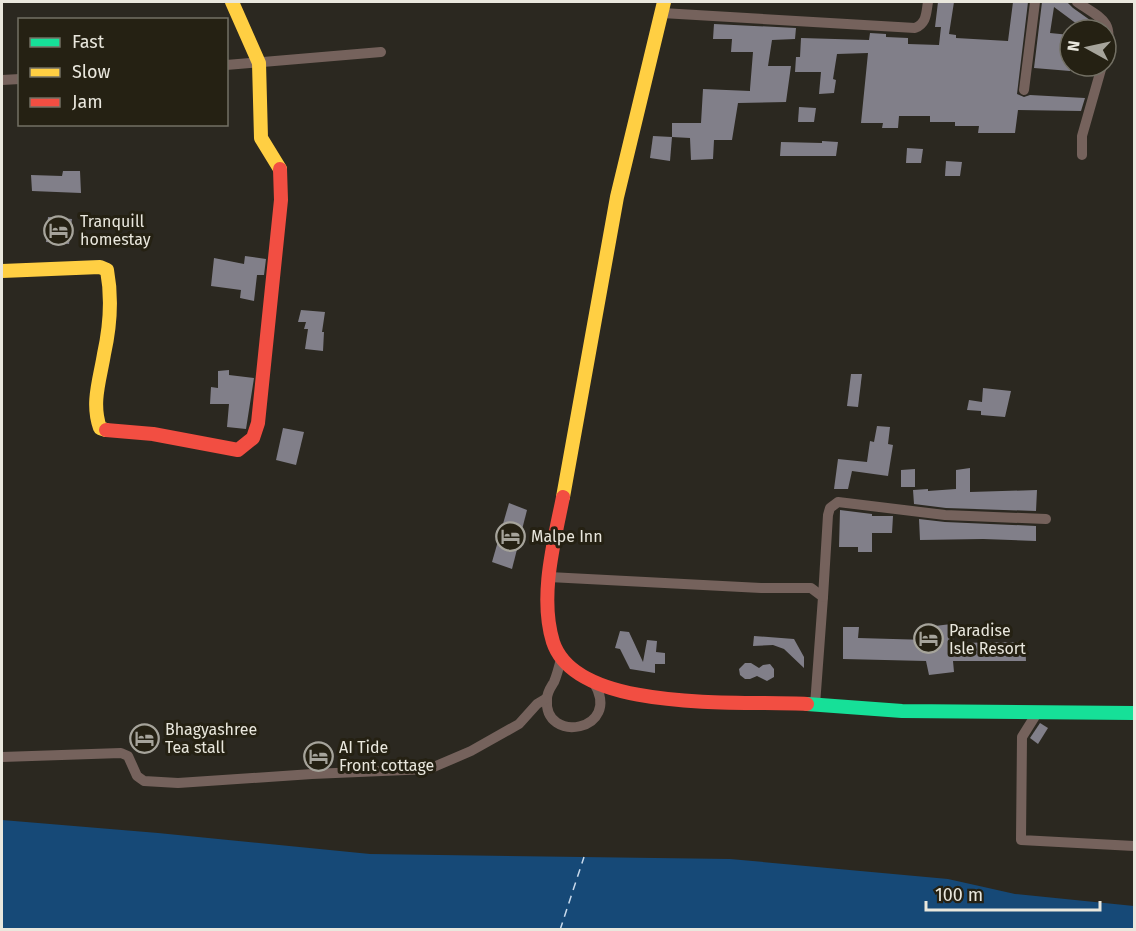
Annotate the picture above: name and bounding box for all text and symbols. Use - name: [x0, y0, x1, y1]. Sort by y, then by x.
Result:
- legend: [18, 18, 228, 126]
- north arrow: [1058, 18, 1118, 78]
- text: Fast: [72, 31, 105, 53]
- text: N: [1063, 39, 1084, 53]
- text: Slow: [72, 61, 111, 83]
- text: Jam: [72, 91, 103, 113]
- place label: Tranquill homestay: [80, 212, 151, 249]
- hotel icon: Tranquill homestay: [43, 214, 75, 246]
- hotel icon: Malpe Inn: [494, 520, 526, 552]
- place label: Malpe Inn: [531, 527, 603, 546]
- place label: Paradise Isle Resort: [949, 621, 1026, 658]
- hotel icon: Paradise Isle Resort: [912, 623, 944, 655]
- place label: Bhagyashree Tea stall: [165, 720, 257, 757]
- hotel icon: Bhagyashree Tea stall: [128, 722, 160, 754]
- place label: AI Tide Front cottage: [339, 738, 434, 775]
- hotel icon: AI Tide Front cottage: [302, 740, 334, 772]
- scale bar: [926, 874, 1100, 912]
- text: 100 m: [935, 884, 983, 906]

